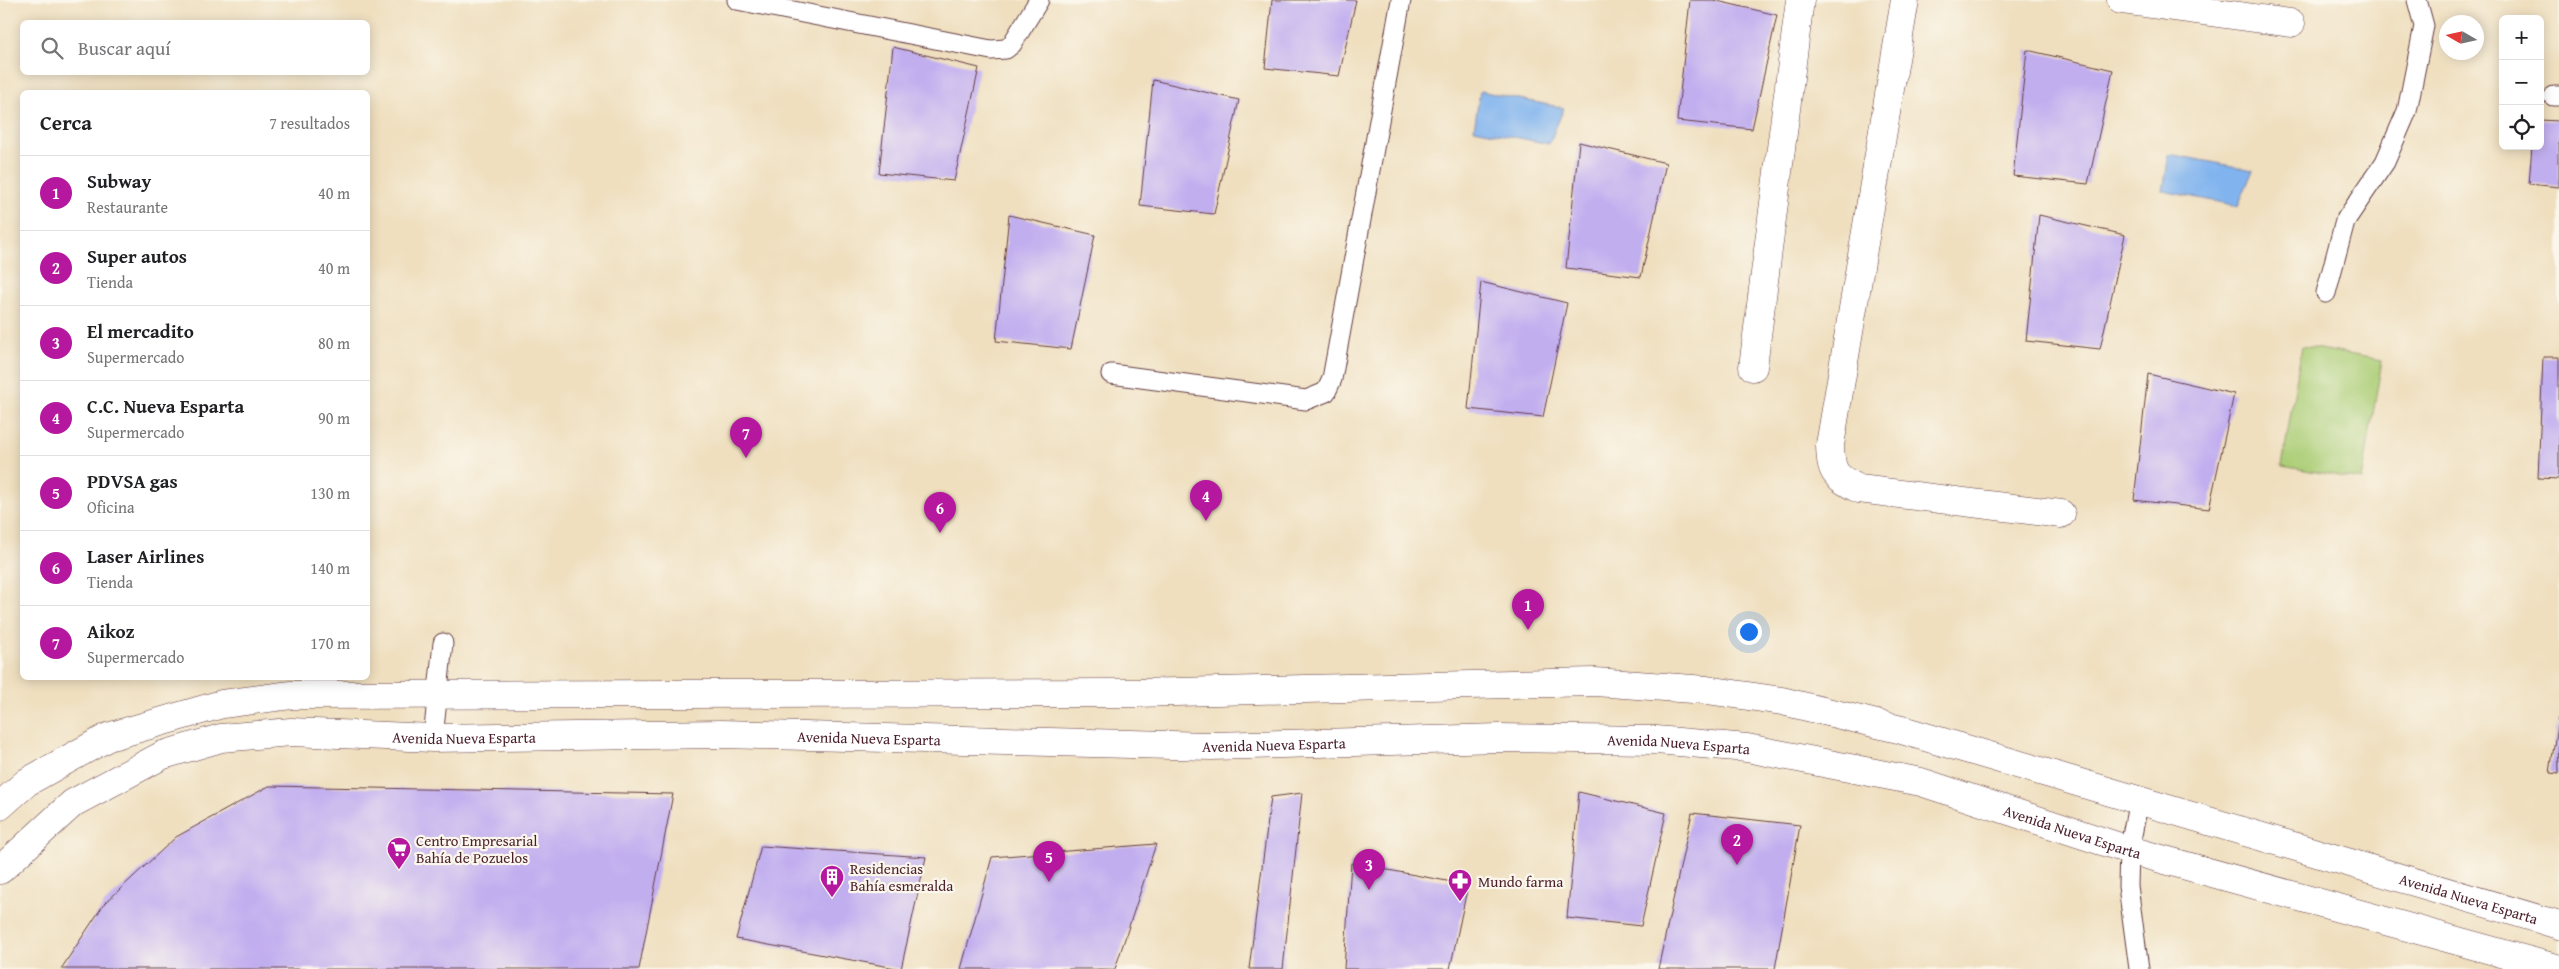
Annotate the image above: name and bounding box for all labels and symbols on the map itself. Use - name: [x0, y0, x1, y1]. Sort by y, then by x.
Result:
- north arrow: [2439, 15, 2484, 60]
- pin: 7: [730, 417, 762, 458]
- pin: 4: [1190, 480, 1222, 521]
- pin: 6: [924, 492, 956, 533]
- pin: 1: [1512, 589, 1544, 630]
- your location: [1736, 619, 1762, 645]
- street label: Avenida Nueva Esparta: [797, 725, 941, 750]
- street label: Avenida Nueva Esparta: [392, 726, 536, 749]
- street label: Avenida Nueva Esparta: [1607, 729, 1751, 759]
- street label: Avenida Nueva Esparta: [1202, 732, 1346, 757]
- street label: Avenida Nueva Esparta: [2001, 799, 2143, 863]
- pin: 2: [1721, 824, 1753, 865]
- place label: Centro Empresarial Bahía de Pozuelos: [416, 830, 538, 868]
- supermarket icon: Centro Empresarial Bahía de Pozuelos: [386, 836, 412, 870]
- pin: 5: [1033, 841, 1065, 882]
- pin: 3: [1353, 849, 1385, 890]
- place label: Residencias Bahía esmeralda: [850, 858, 953, 896]
- building icon: Residencias Bahía esmeralda: [819, 864, 845, 898]
- pharmacy icon: Mundo farma: [1447, 868, 1473, 902]
- street label: Avenida Nueva Esparta: [2397, 868, 2541, 929]
- place label: Mundo farma: [1478, 871, 1563, 892]

